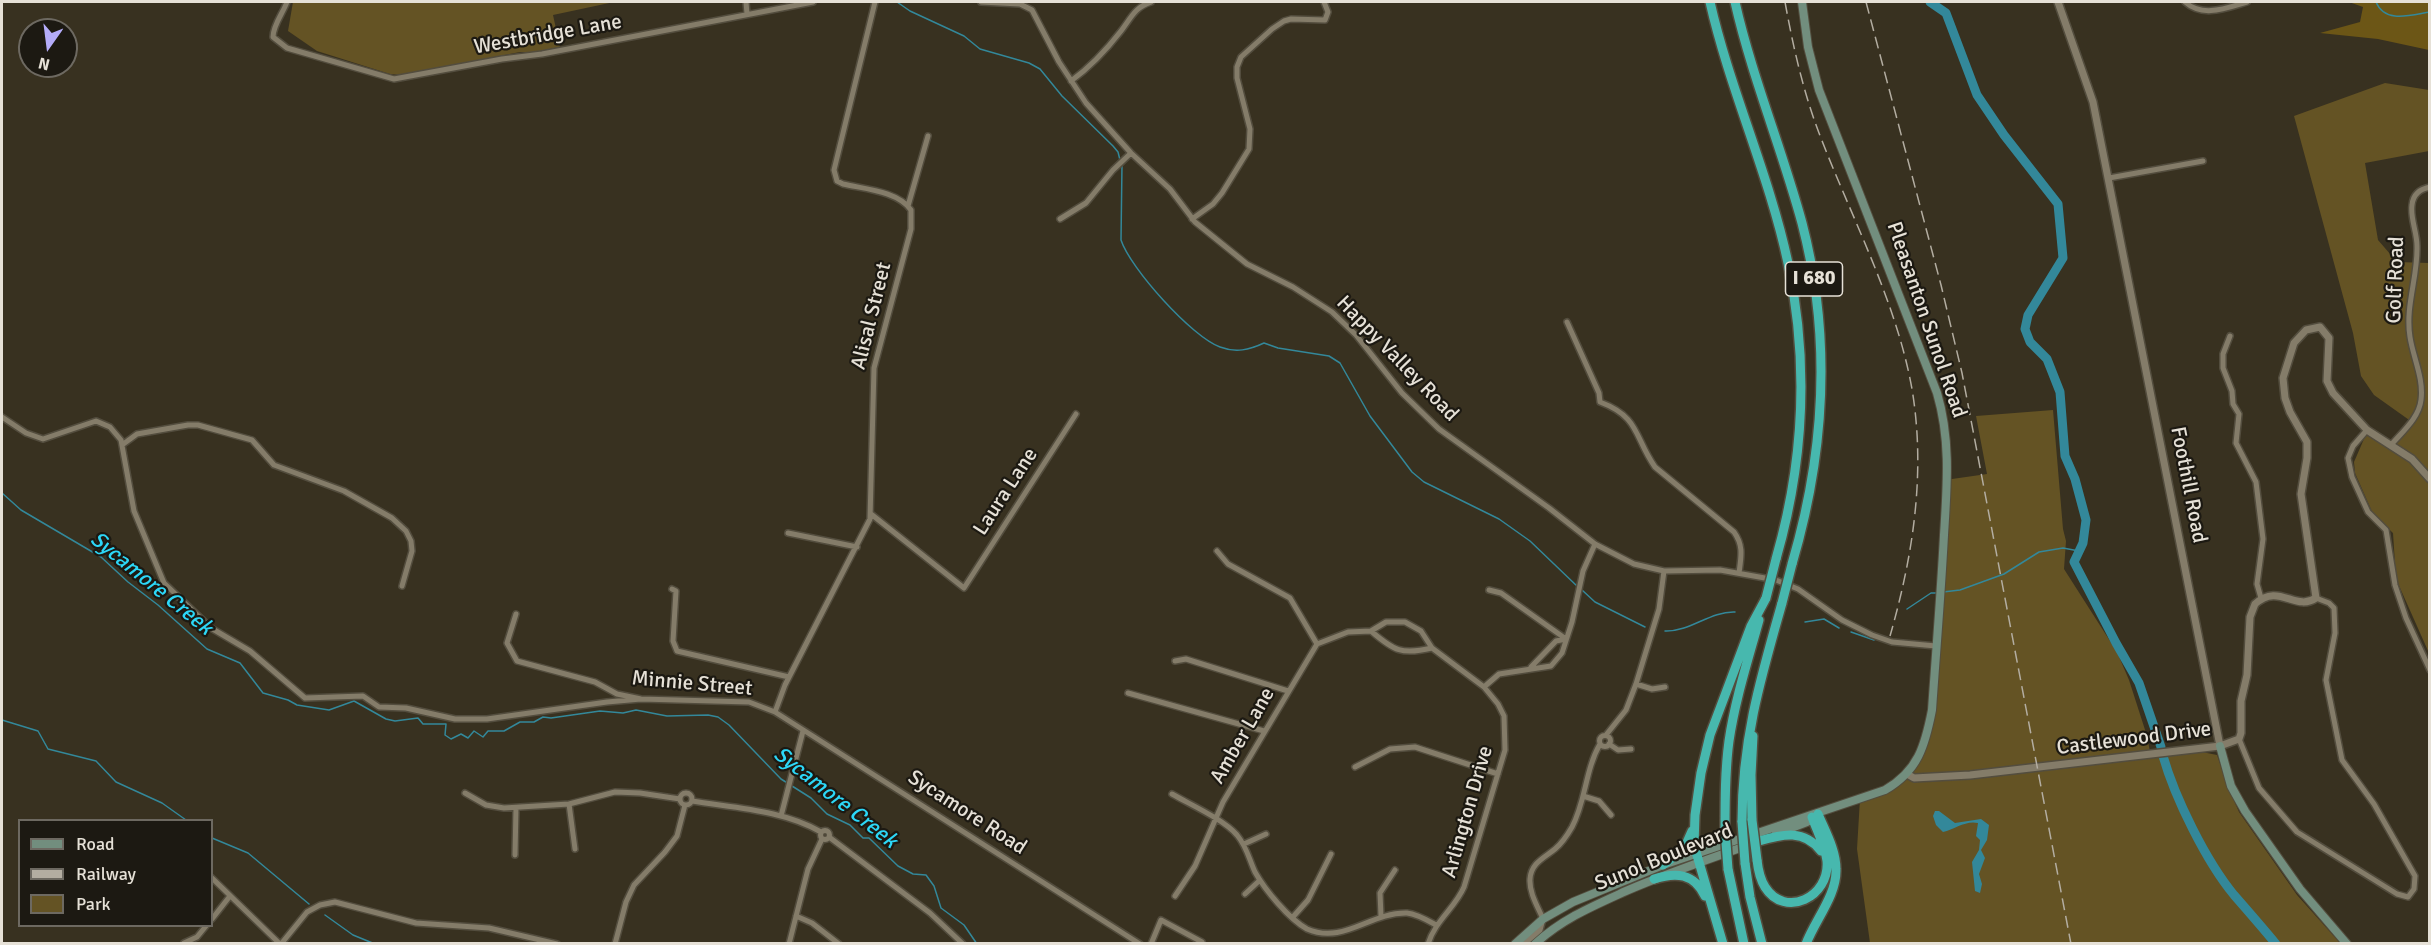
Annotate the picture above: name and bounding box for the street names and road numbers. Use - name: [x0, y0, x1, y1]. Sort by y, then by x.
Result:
- street label: Westbridge Lane: [472, 10, 624, 60]
- street label: Pleasanton Sunol Road: [1881, 219, 1971, 421]
- street label: Golf Road: [2382, 236, 2410, 324]
- street label: Alisal Street: [847, 260, 897, 372]
- road number: I 680: [1786, 262, 1842, 296]
- street label: Happy Valley Road: [1331, 291, 1463, 427]
- street label: Foothill Road: [2164, 425, 2212, 545]
- street label: Laura Lane: [968, 444, 1044, 540]
- street label: Minnie Street: [631, 666, 753, 702]
- street label: Amber Lane: [1205, 683, 1281, 789]
- street label: Castlewood Drive: [2055, 717, 2213, 761]
- street label: Arlington Drive: [1437, 743, 1499, 881]
- street label: Sycamore Road: [903, 765, 1031, 861]
- street label: Sunol Boulevard: [1591, 819, 1737, 897]

